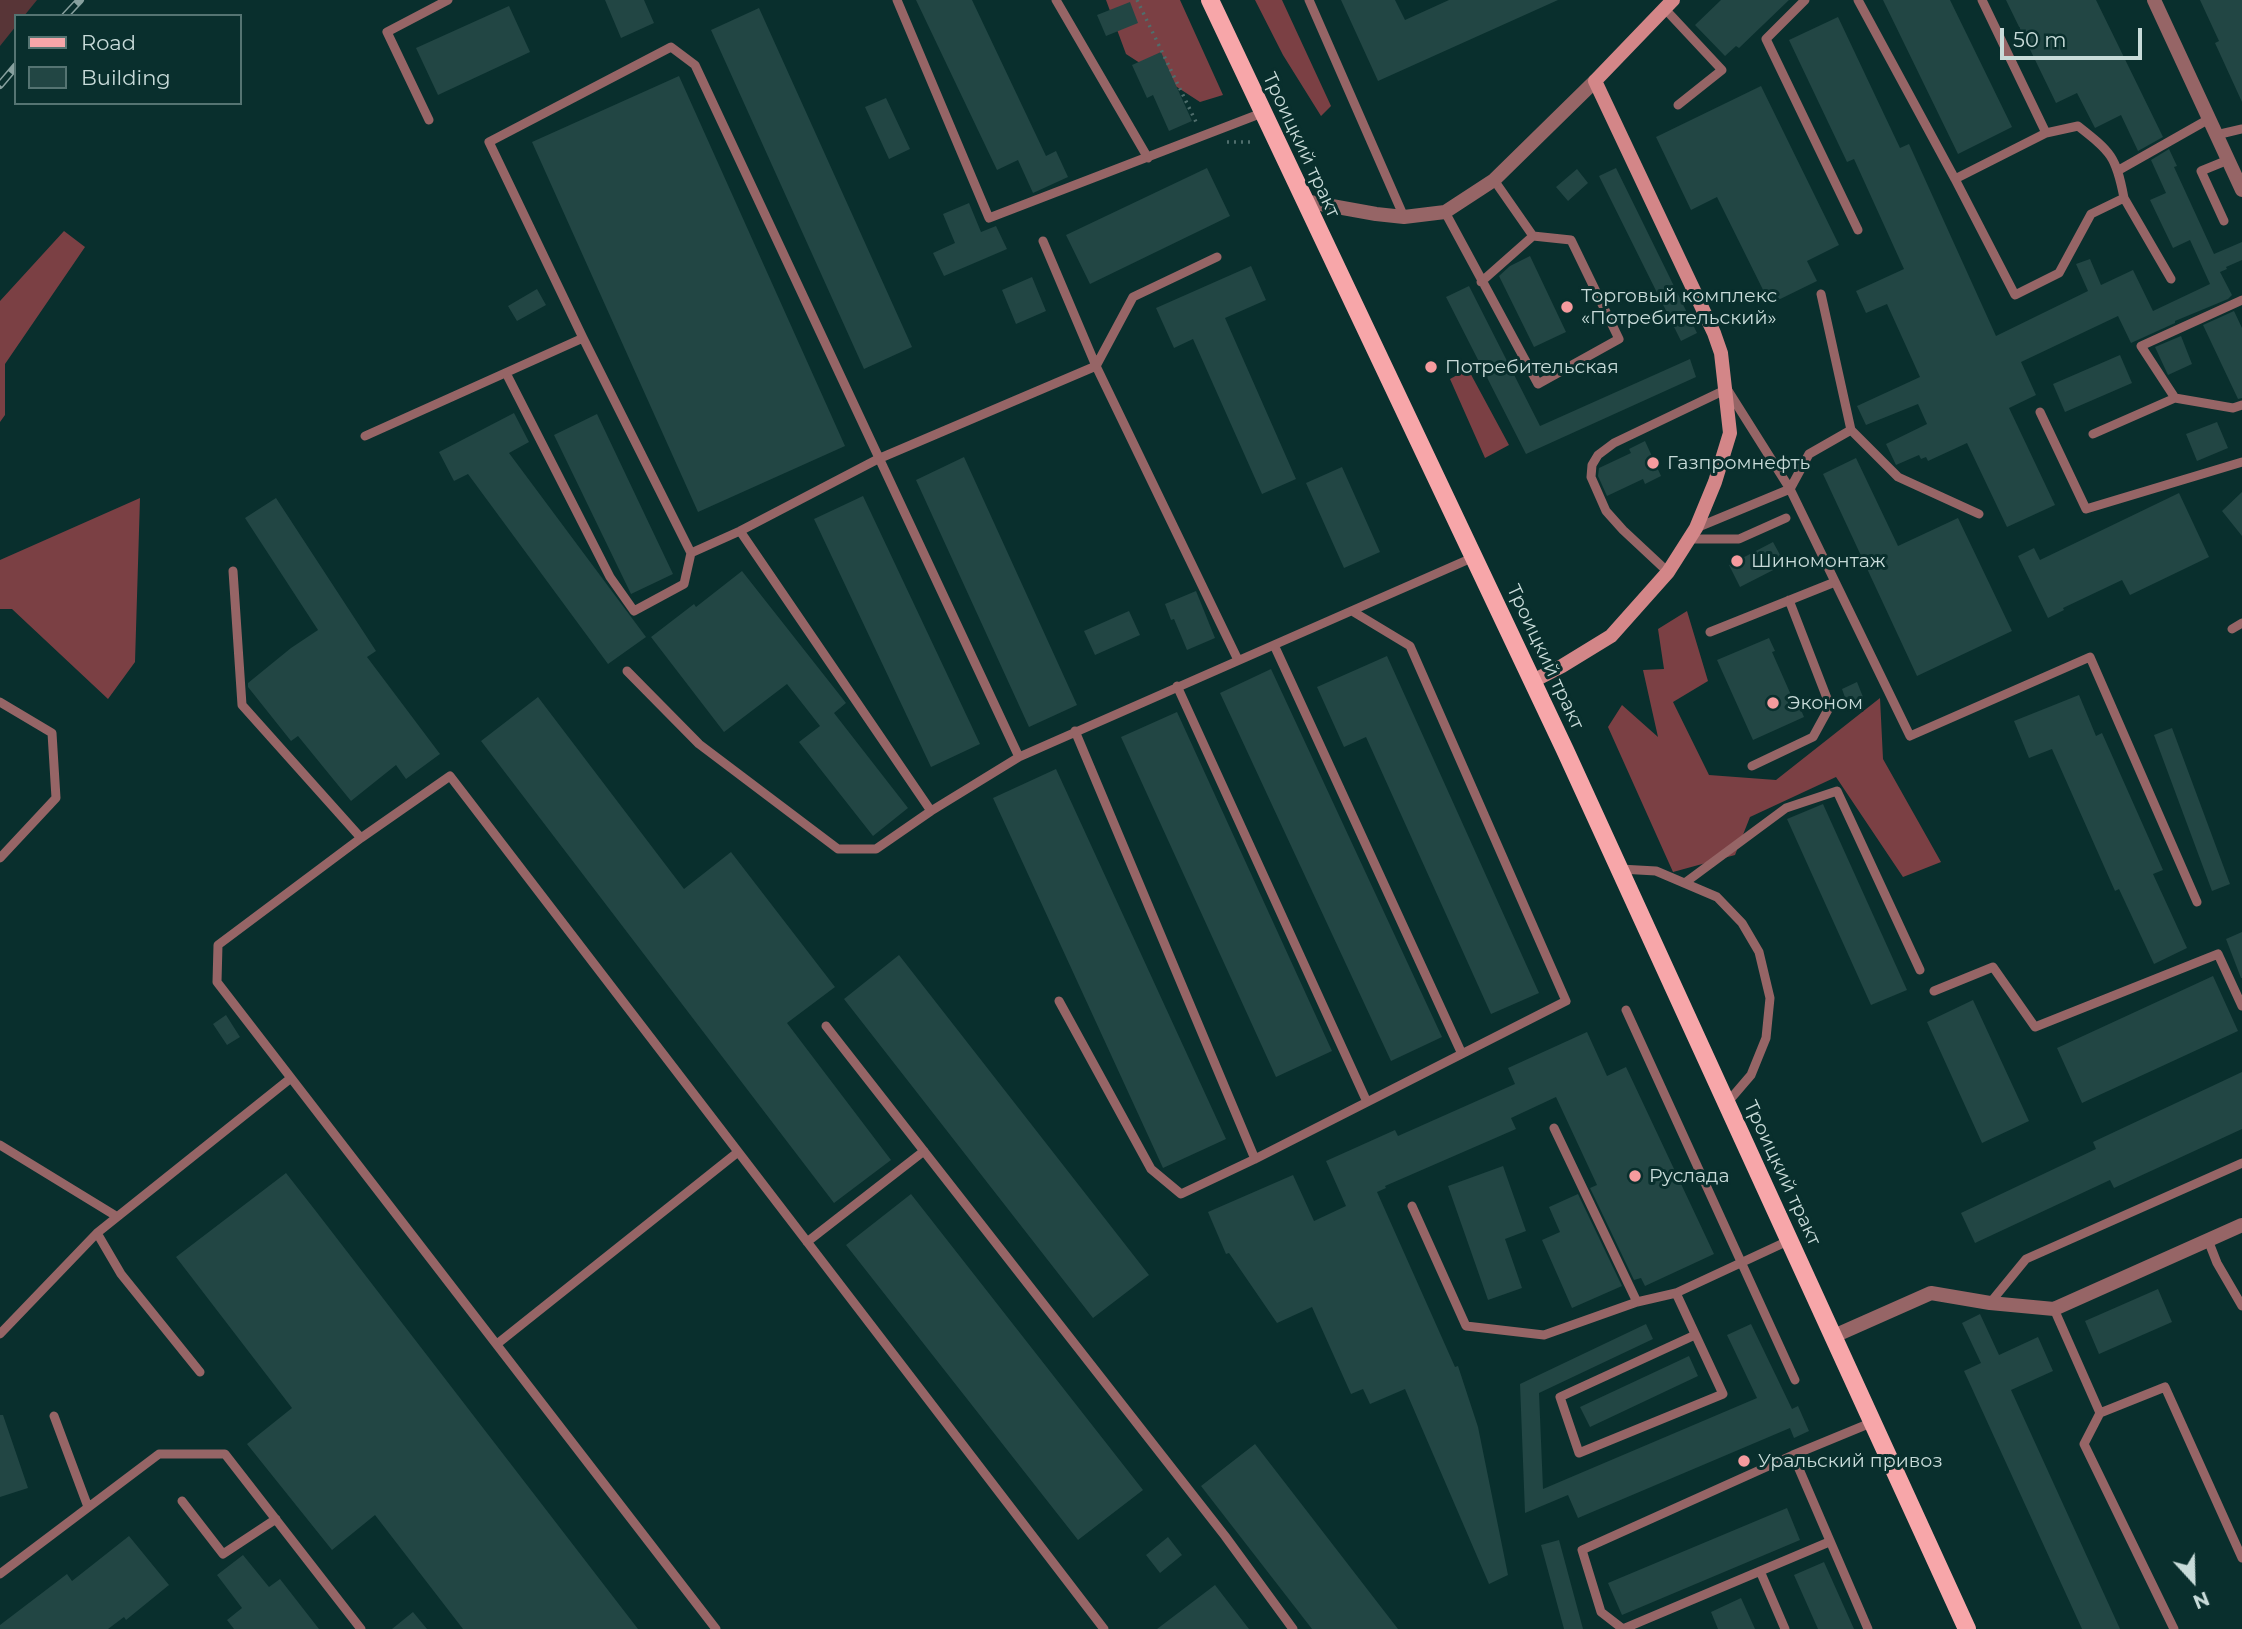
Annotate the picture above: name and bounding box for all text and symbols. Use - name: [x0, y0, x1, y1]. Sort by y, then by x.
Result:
- legend: [14, 14, 242, 105]
- scale bar: [2004, 14, 2146, 58]
- text: 50 m: [2013, 27, 2067, 52]
- text: Road: [81, 30, 136, 55]
- text: Building: [81, 65, 171, 90]
- street label: Троицкий тракт: [1257, 69, 1345, 221]
- place label: Торговый комплекс «Потребительский»: [1581, 285, 1777, 329]
- marker: Торговый комплекс «Потребительский»: [1559, 299, 1575, 315]
- place label: Потребительская: [1445, 356, 1619, 378]
- marker: Потребительская: [1423, 359, 1439, 375]
- place label: Газпромнефть: [1667, 452, 1810, 474]
- marker: Газпромнефть: [1645, 455, 1661, 471]
- place label: Шиномонтаж: [1751, 550, 1885, 572]
- marker: Шиномонтаж: [1729, 553, 1745, 569]
- street label: Троицкий тракт: [1501, 581, 1589, 733]
- place label: Эконом: [1787, 692, 1863, 714]
- marker: Эконом: [1765, 695, 1781, 711]
- street label: Троицкий тракт: [1738, 1097, 1826, 1249]
- place label: Руслада: [1649, 1165, 1730, 1187]
- marker: Руслада: [1627, 1168, 1643, 1184]
- place label: Уральский привоз: [1758, 1450, 1943, 1472]
- marker: Уральский привоз: [1736, 1453, 1752, 1469]
- north arrow: [2158, 1545, 2228, 1615]
- text: N: [2190, 1586, 2212, 1613]

